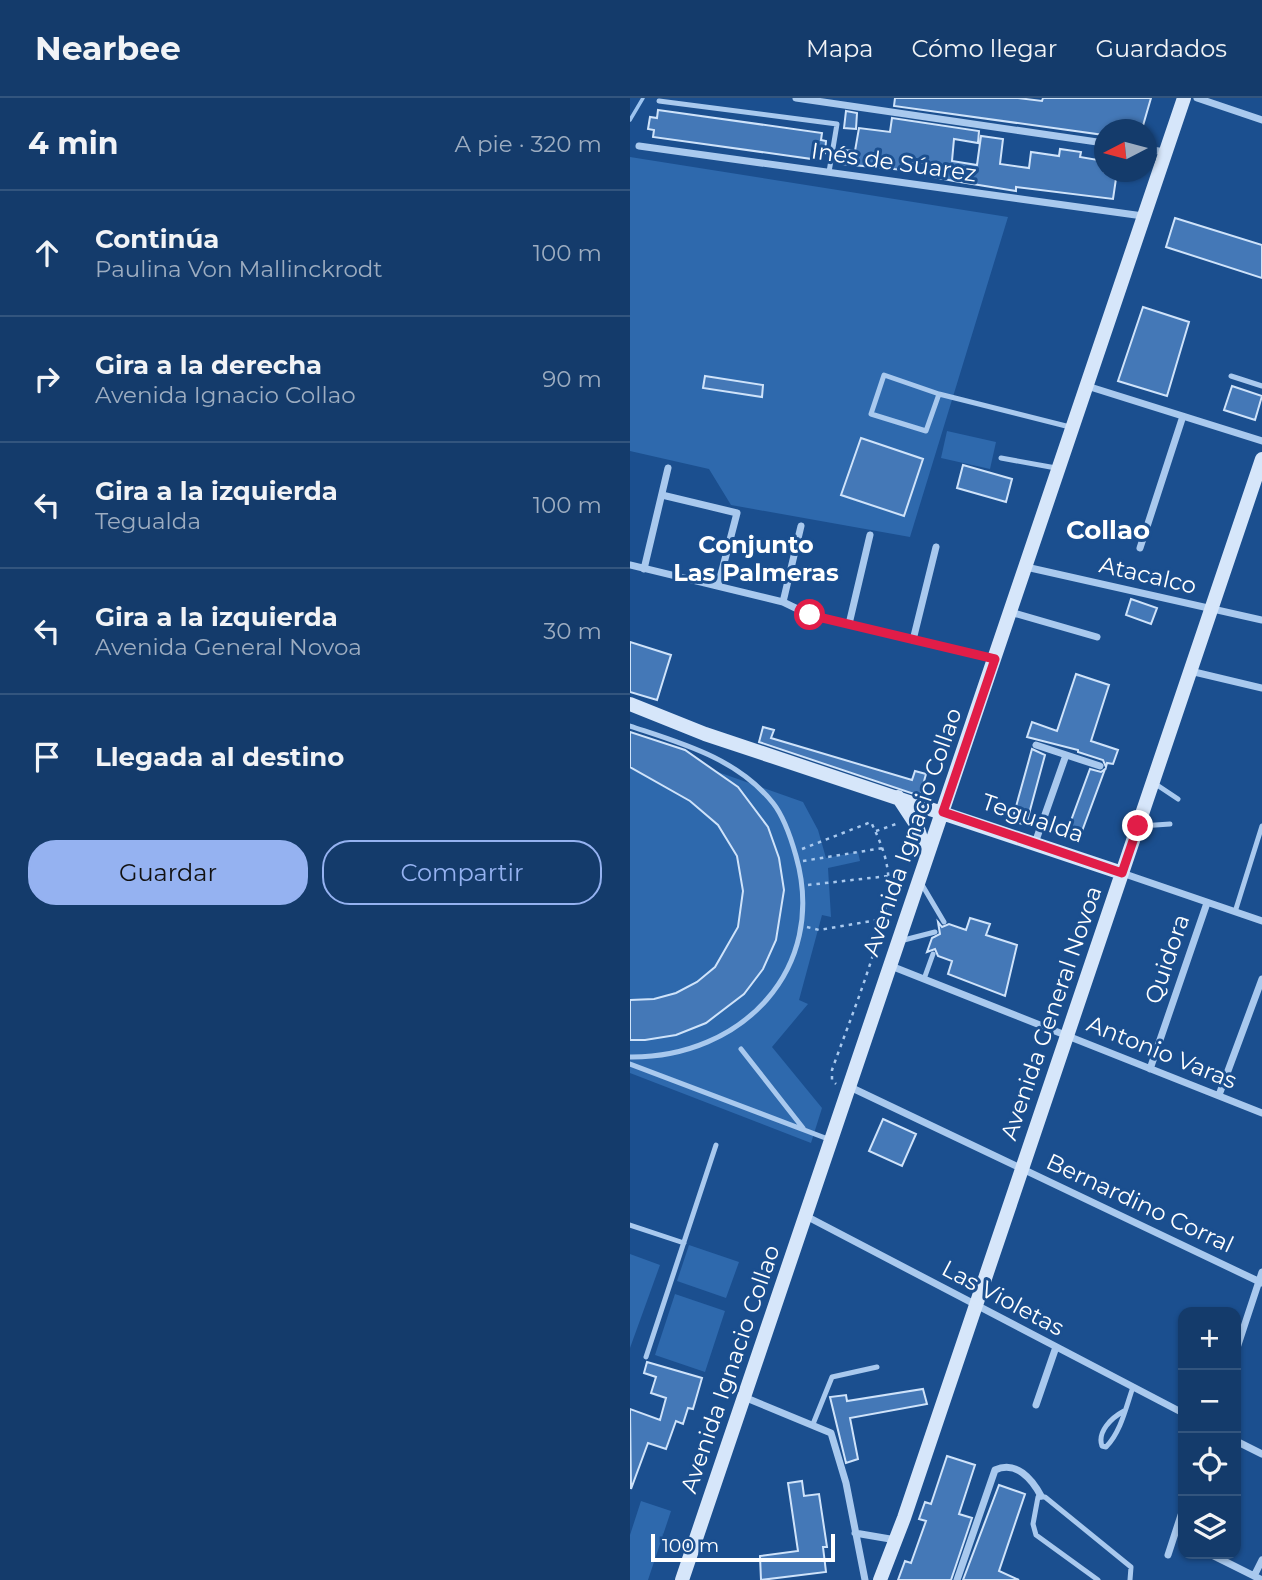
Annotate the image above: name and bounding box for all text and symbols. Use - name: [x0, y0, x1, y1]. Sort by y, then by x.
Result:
- text: Nearbee: [35, 28, 181, 68]
- text: Mapa: [806, 34, 873, 63]
- text: Cómo llegar: [911, 34, 1057, 63]
- text: Guardados: [1095, 34, 1227, 63]
- north arrow: [1094, 119, 1157, 182]
- text: 4 min: [28, 125, 118, 162]
- text: A pie · 320 m: [454, 130, 602, 158]
- street label: Inés de Súarez: [809, 137, 979, 187]
- text: Continúa: [95, 223, 219, 255]
- icon: ahead: [28, 234, 66, 272]
- text: 100 m: [533, 239, 602, 267]
- text: Paulina Von Mallinckrodt: [95, 255, 383, 283]
- text: Gira a la derecha: [95, 349, 322, 381]
- icon: right: [28, 360, 66, 398]
- text: 90 m: [542, 365, 602, 393]
- text: Avenida Ignacio Collao: [95, 381, 356, 409]
- text: Gira a la izquierda: [95, 475, 338, 507]
- icon: left: [28, 486, 66, 524]
- text: 100 m: [533, 491, 602, 519]
- text: Tegualda: [95, 507, 201, 535]
- district label: Collao: [1066, 514, 1150, 546]
- district label: Conjunto Las Palmeras: [673, 530, 839, 587]
- street label: Atacalco: [1097, 550, 1199, 600]
- route start: [794, 599, 825, 630]
- text: Gira a la izquierda: [95, 601, 338, 633]
- icon: left: [28, 612, 66, 650]
- text: 30 m: [543, 617, 602, 645]
- text: Avenida General Novoa: [95, 633, 362, 661]
- street label: Avenida Ignacio Collao: [856, 704, 968, 960]
- icon: arrive: [28, 738, 66, 776]
- text: Llegada al destino: [95, 741, 344, 773]
- street label: Tegualda: [978, 788, 1088, 848]
- route end: [1122, 810, 1153, 841]
- button: Guardar: [28, 840, 308, 905]
- button: Compartir: [322, 840, 602, 905]
- street label: Avenida General Novoa: [994, 882, 1108, 1144]
- street label: Quidora: [1139, 911, 1195, 1007]
- street label: Antonio Varas: [1083, 1009, 1241, 1095]
- street label: Bernardino Corral: [1042, 1147, 1238, 1259]
- street label: Avenida Ignacio Collao: [674, 1241, 786, 1497]
- street label: Las Violetas: [937, 1254, 1069, 1342]
- map controls: [1178, 1307, 1241, 1559]
- button: +: [1178, 1307, 1241, 1370]
- button: −: [1178, 1370, 1241, 1433]
- button: locate: [1178, 1433, 1241, 1496]
- button: layers: [1178, 1496, 1241, 1559]
- scale bar: [651, 1531, 835, 1563]
- text: 100 m: [662, 1534, 719, 1557]

